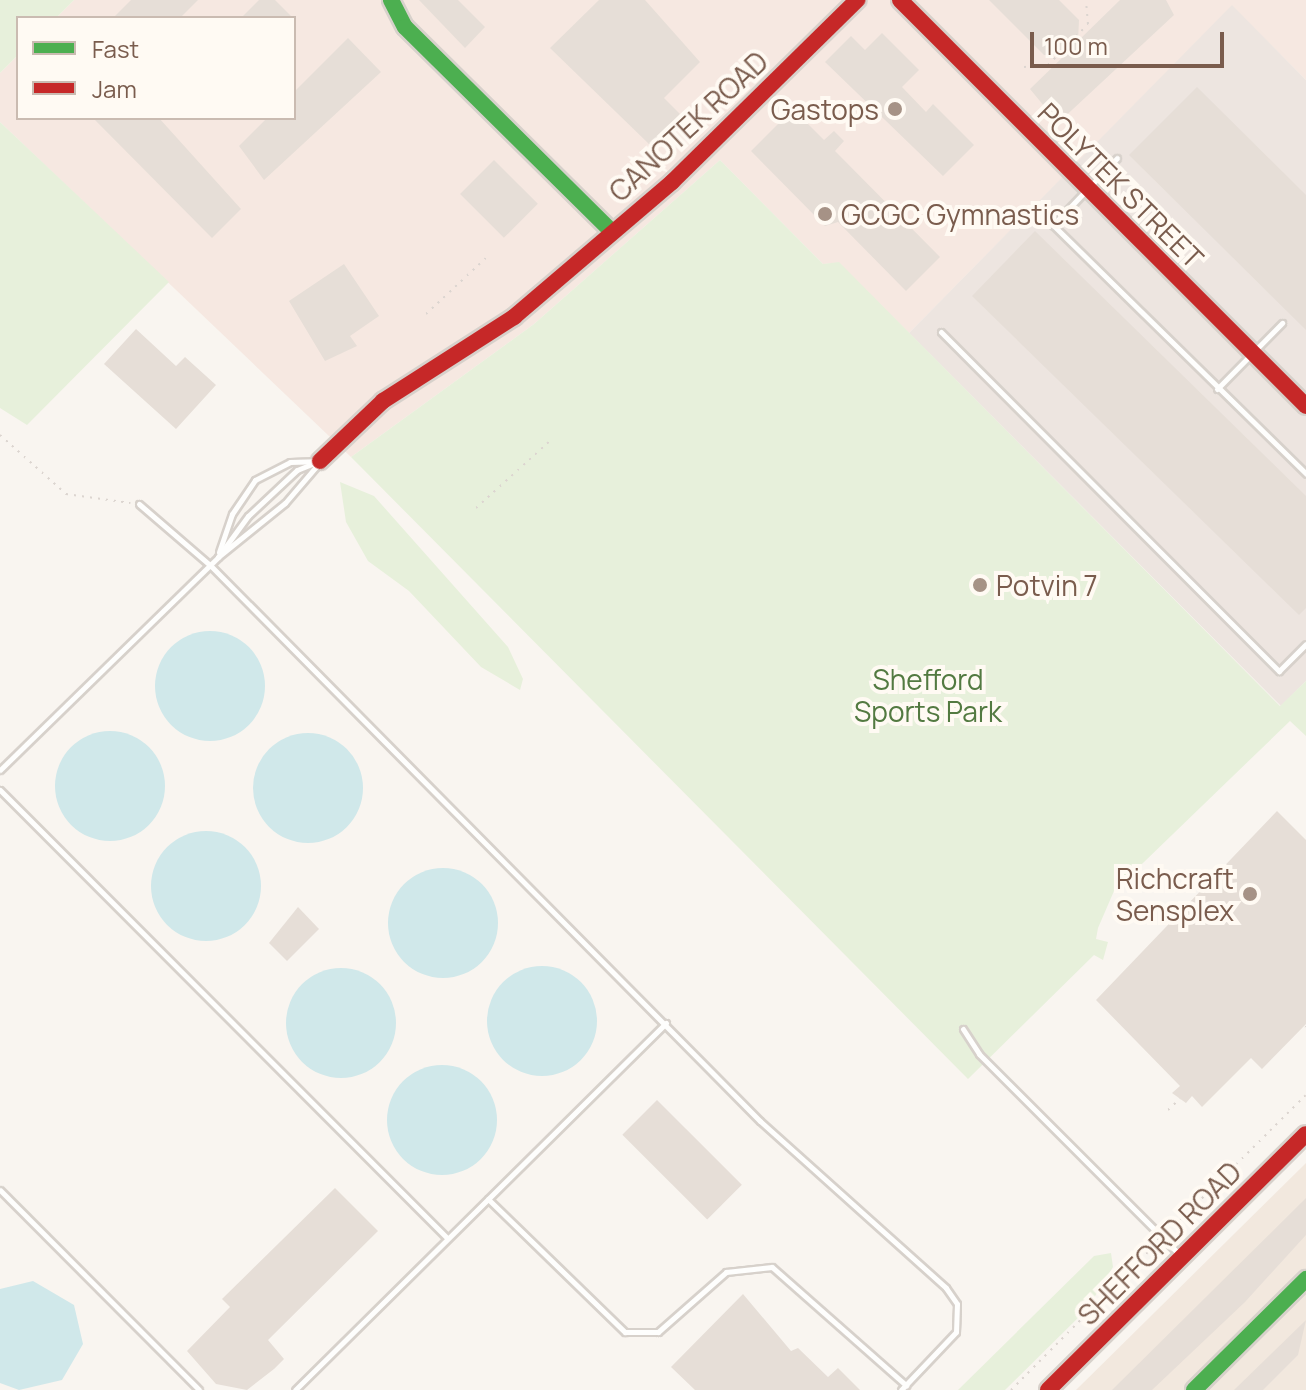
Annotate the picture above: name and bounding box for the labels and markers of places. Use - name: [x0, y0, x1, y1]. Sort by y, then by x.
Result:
- place label: Gastops: [771, 92, 879, 126]
- marker: Gastops: [886, 100, 904, 118]
- place label: GCGC Gymnastics: [841, 197, 1079, 231]
- marker: GCGC Gymnastics: [816, 205, 834, 223]
- place label: Potvin 7: [996, 568, 1098, 602]
- marker: Potvin 7: [971, 576, 989, 594]
- place label: Richcraft Sensplex: [1116, 861, 1234, 927]
- marker: Richcraft Sensplex: [1241, 885, 1259, 903]

